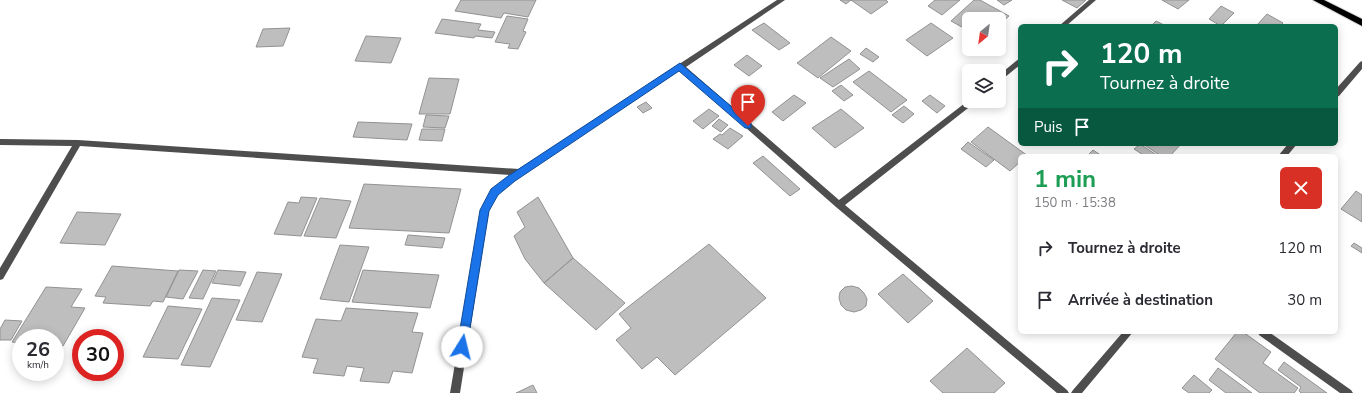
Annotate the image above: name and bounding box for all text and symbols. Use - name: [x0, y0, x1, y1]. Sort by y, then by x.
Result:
- north arrow: [962, 12, 1006, 56]
- map controls: [962, 12, 1006, 108]
- text: 120 m: [1100, 35, 1183, 73]
- icon: right: [1034, 40, 1086, 92]
- button: layers: [962, 64, 1006, 108]
- text: Tournez à droite: [1100, 71, 1230, 95]
- pin: [731, 85, 765, 126]
- icon: arrive: [737, 91, 759, 113]
- icon: arrive: [1071, 116, 1093, 138]
- text: Puis: [1034, 117, 1063, 137]
- text: 1 min: [1034, 163, 1096, 195]
- button: close: [1280, 167, 1322, 209]
- text: 150 m · 15:38: [1034, 194, 1116, 212]
- icon: right: [1034, 237, 1056, 259]
- text: Tournez à droite: [1068, 238, 1181, 258]
- text: 120 m: [1278, 238, 1322, 258]
- icon: arrive: [1034, 289, 1056, 311]
- text: Arrivée à destination: [1068, 290, 1213, 310]
- text: 30 m: [1287, 290, 1322, 310]
- position arrow: [441, 326, 483, 368]
- speed limit sign: 30: [72, 329, 124, 381]
- text: 26: [26, 336, 50, 363]
- text: km/h: [27, 358, 49, 372]

